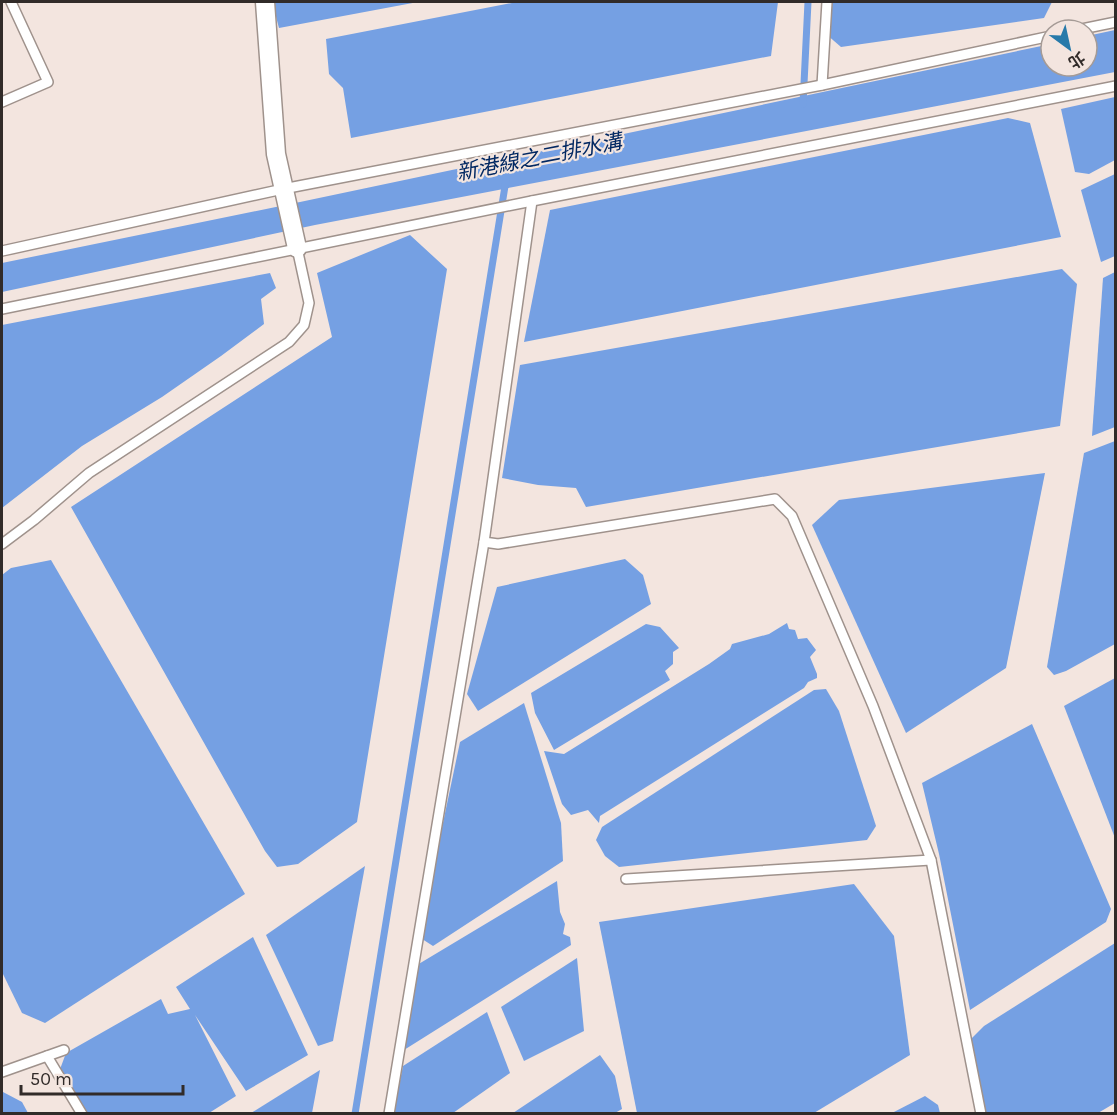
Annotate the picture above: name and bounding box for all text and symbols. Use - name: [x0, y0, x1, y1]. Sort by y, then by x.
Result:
- north arrow: [1039, 18, 1099, 78]
- text: 北: [1065, 48, 1089, 72]
- water label: 新港線之二排水溝: [454, 129, 627, 185]
- scale bar: [21, 1058, 183, 1096]
- text: 50 m: [30, 1068, 72, 1090]

